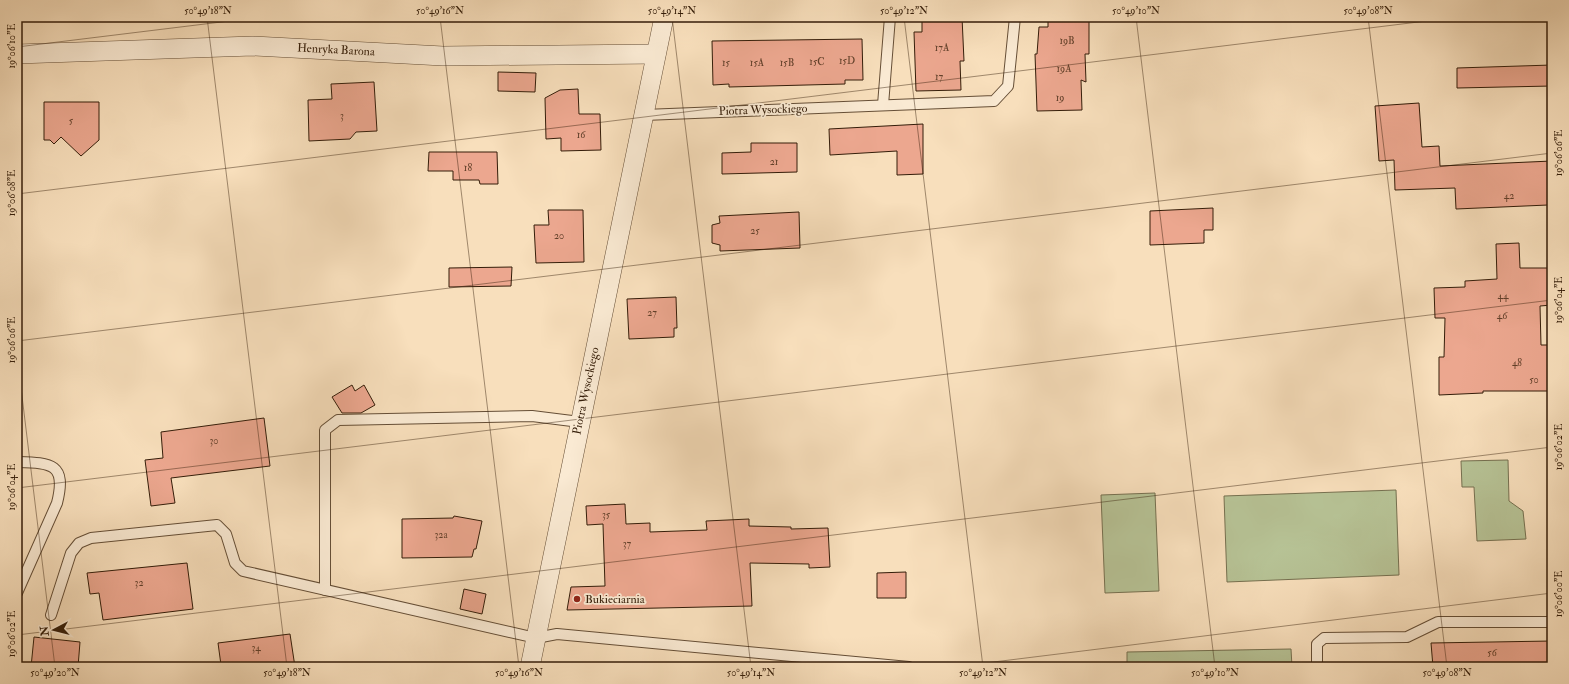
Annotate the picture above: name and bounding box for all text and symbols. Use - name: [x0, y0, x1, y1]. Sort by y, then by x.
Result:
- text: 50°49'18"N: [184, 5, 232, 17]
- text: 50°49'16"N: [416, 5, 464, 17]
- text: 50°49'14"N: [648, 5, 696, 17]
- text: 50°49'12"N: [880, 5, 928, 17]
- text: 50°49'10"N: [1112, 5, 1160, 17]
- text: 50°49'08"N: [1343, 5, 1393, 17]
- text: 19°06'10"E: [6, 23, 18, 69]
- house number: 19B: [1059, 35, 1075, 47]
- street label: Henryka Barona: [297, 40, 376, 60]
- house number: 17A: [935, 42, 950, 54]
- house number: 15D: [839, 55, 855, 67]
- house number: 15C: [809, 56, 825, 68]
- house number: 15: [722, 57, 731, 69]
- house number: 15A: [750, 57, 765, 69]
- house number: 15B: [780, 57, 794, 69]
- house number: 19A: [1056, 63, 1072, 75]
- house number: 17: [935, 71, 943, 83]
- house number: 19: [1056, 92, 1064, 104]
- street label: Piotra Wysockiego: [718, 101, 808, 119]
- house number: 3: [340, 110, 344, 122]
- house number: 5: [69, 115, 74, 127]
- house number: 16: [577, 129, 586, 141]
- text: 19°06'06"E: [1553, 130, 1565, 176]
- house number: 21: [770, 156, 779, 168]
- house number: 18: [464, 162, 472, 174]
- text: 19°06'08"E: [6, 170, 18, 216]
- house number: 42: [1504, 190, 1514, 202]
- house number: 25: [750, 225, 760, 237]
- house number: 20: [554, 230, 564, 242]
- text: 19°06'04"E: [1553, 277, 1565, 323]
- house number: 44: [1498, 290, 1509, 302]
- house number: 27: [647, 307, 657, 319]
- house number: 46: [1497, 310, 1508, 322]
- text: 19°06'06"E: [6, 317, 18, 363]
- street label: Piotra Wysockiego: [569, 346, 603, 436]
- house number: 48: [1512, 357, 1522, 369]
- house number: 50: [1529, 374, 1539, 386]
- text: 19°06'02"E: [1553, 424, 1565, 470]
- house number: 30: [210, 435, 218, 447]
- text: 19°06'04"E: [6, 464, 18, 510]
- house number: 35: [602, 509, 611, 521]
- house number: 32a: [434, 529, 448, 541]
- house number: 37: [623, 538, 632, 550]
- text: 19°06'00"E: [1553, 571, 1565, 617]
- house number: 32: [135, 577, 143, 589]
- place label: Bukieciarnia: [585, 592, 646, 607]
- marker: Bukieciarnia: [572, 594, 582, 604]
- north arrow: [34, 610, 74, 650]
- text: 19°06'02"E: [6, 611, 18, 657]
- text: N: [37, 624, 52, 638]
- house number: 34: [251, 642, 261, 654]
- house number: 56: [1487, 647, 1498, 659]
- text: 50°49'20"N: [30, 667, 80, 679]
- text: 50°49'18"N: [263, 667, 311, 679]
- text: 50°49'16"N: [495, 667, 543, 679]
- text: 50°49'14"N: [727, 667, 775, 679]
- text: 50°49'12"N: [959, 667, 1007, 679]
- text: 50°49'10"N: [1191, 667, 1239, 679]
- text: 50°49'08"N: [1422, 667, 1472, 679]

